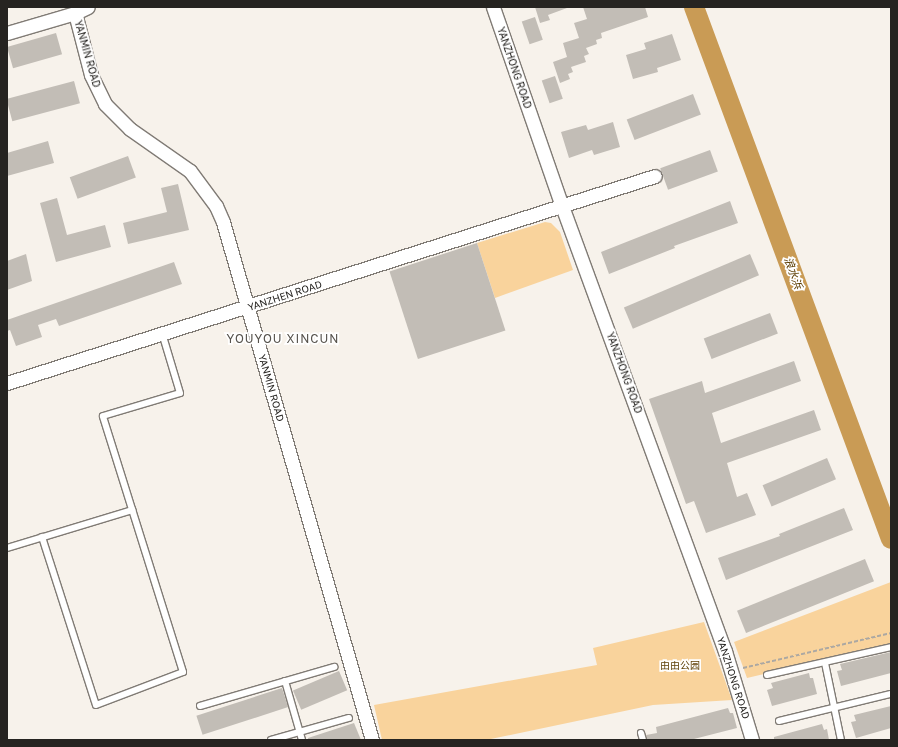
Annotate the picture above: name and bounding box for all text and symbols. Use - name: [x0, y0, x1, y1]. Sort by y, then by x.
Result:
- street label: YANMIN ROAD: [72, 19, 102, 89]
- street label: YANZHONG ROAD: [494, 26, 534, 110]
- water label: 浪水浜: [781, 255, 805, 291]
- street label: YANZHEN ROAD: [246, 278, 324, 314]
- street label: YANZHONG ROAD: [604, 331, 644, 415]
- district label: YOUYOU XINCUN: [227, 332, 339, 346]
- street label: YANMIN ROAD: [256, 353, 286, 423]
- street label: YANZHONG ROAD: [714, 635, 752, 721]
- park label: 由由公园: [660, 660, 700, 672]

